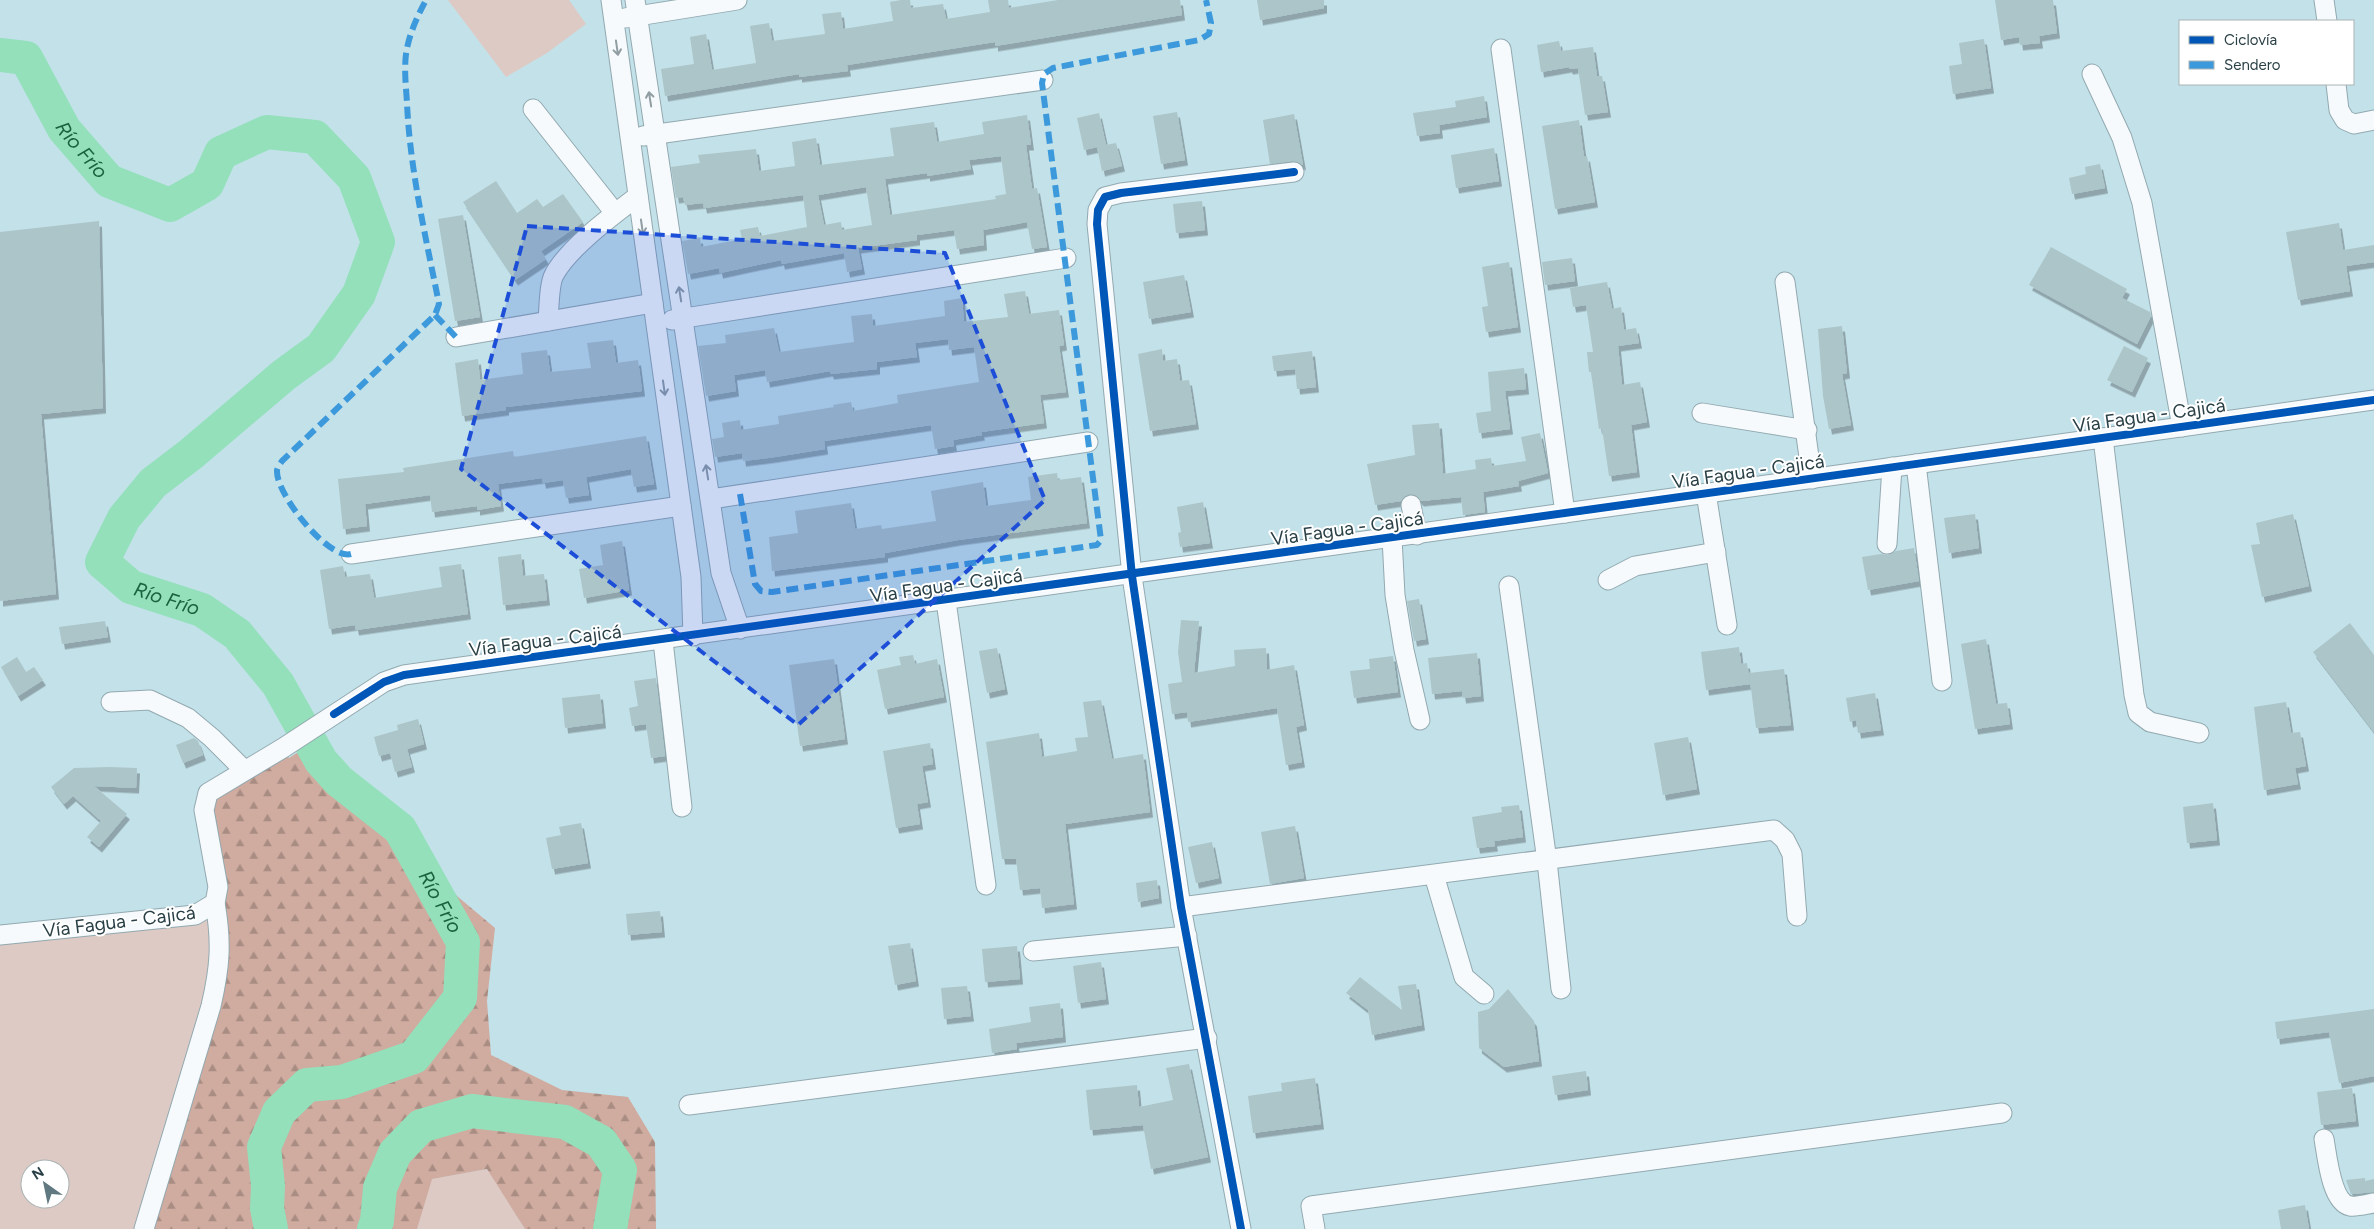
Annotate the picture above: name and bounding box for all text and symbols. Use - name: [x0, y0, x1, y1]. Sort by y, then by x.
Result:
- legend: [2179, 20, 2354, 85]
- text: Ciclovía: [2224, 31, 2277, 49]
- one-way arrow: [613, 40, 623, 56]
- text: Sendero: [2224, 56, 2281, 74]
- one-way arrow: [645, 91, 655, 107]
- water label: Río Frío: [50, 118, 113, 183]
- one-way arrow: [637, 218, 647, 234]
- one-way arrow: [674, 286, 684, 302]
- one-way arrow: [660, 379, 670, 395]
- street label: Vía Fagua - Cajicá: [2071, 393, 2227, 438]
- street label: Vía Fagua - Cajicá: [1670, 449, 1826, 494]
- one-way arrow: [701, 464, 711, 480]
- street label: Vía Fagua - Cajicá: [1269, 506, 1425, 551]
- street label: Vía Fagua - Cajicá: [868, 563, 1024, 608]
- water label: Río Frío: [131, 577, 203, 621]
- street label: Vía Fagua - Cajicá: [467, 620, 623, 661]
- water label: Río Frío: [414, 866, 468, 937]
- street label: Vía Fagua - Cajicá: [41, 901, 197, 942]
- north arrow: [20, 1159, 70, 1209]
- text: N: [29, 1163, 47, 1184]

